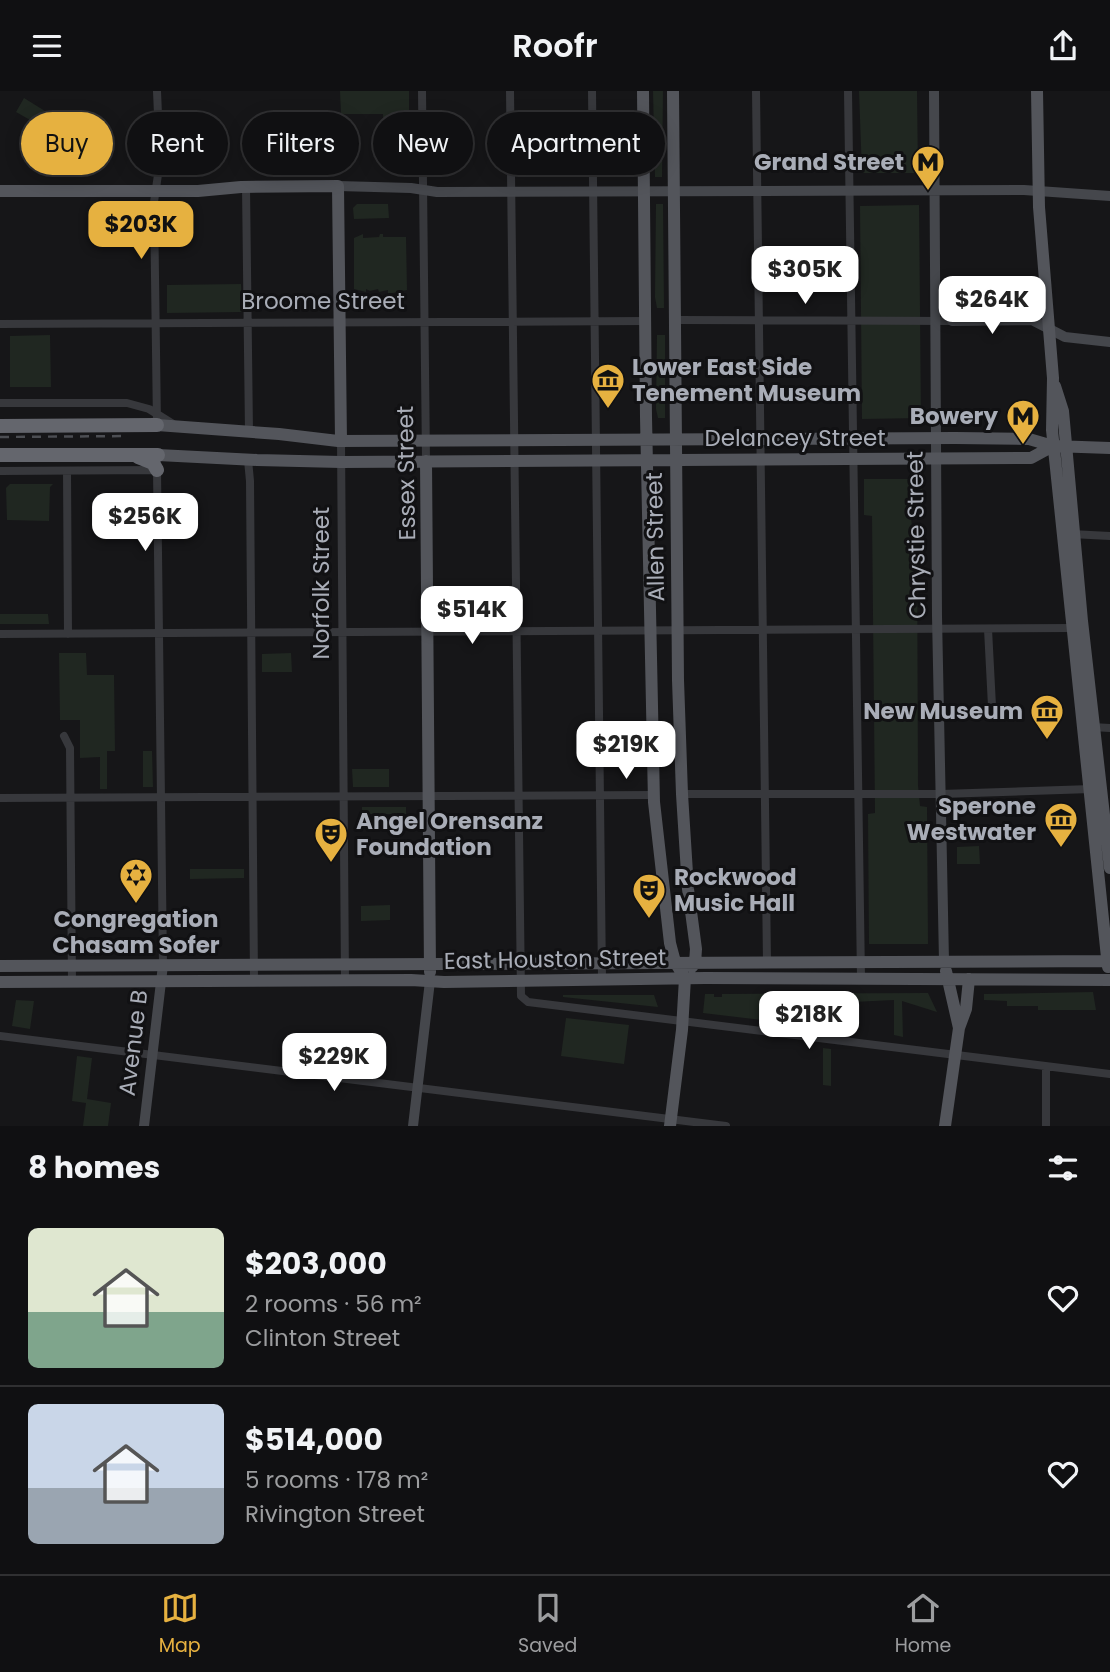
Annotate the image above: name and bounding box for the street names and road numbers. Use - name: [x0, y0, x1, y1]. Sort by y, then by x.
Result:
- street label: Broome Street: [241, 285, 405, 317]
- street label: Essex Street: [389, 405, 423, 541]
- street label: Delancey Street: [704, 422, 886, 454]
- street label: Chrystie Street: [899, 451, 933, 619]
- street label: Allen Street: [638, 472, 672, 602]
- street label: Norfolk Street: [305, 507, 337, 659]
- street label: East Houston Street: [443, 941, 667, 977]
- street label: Avenue B: [111, 988, 155, 1098]

